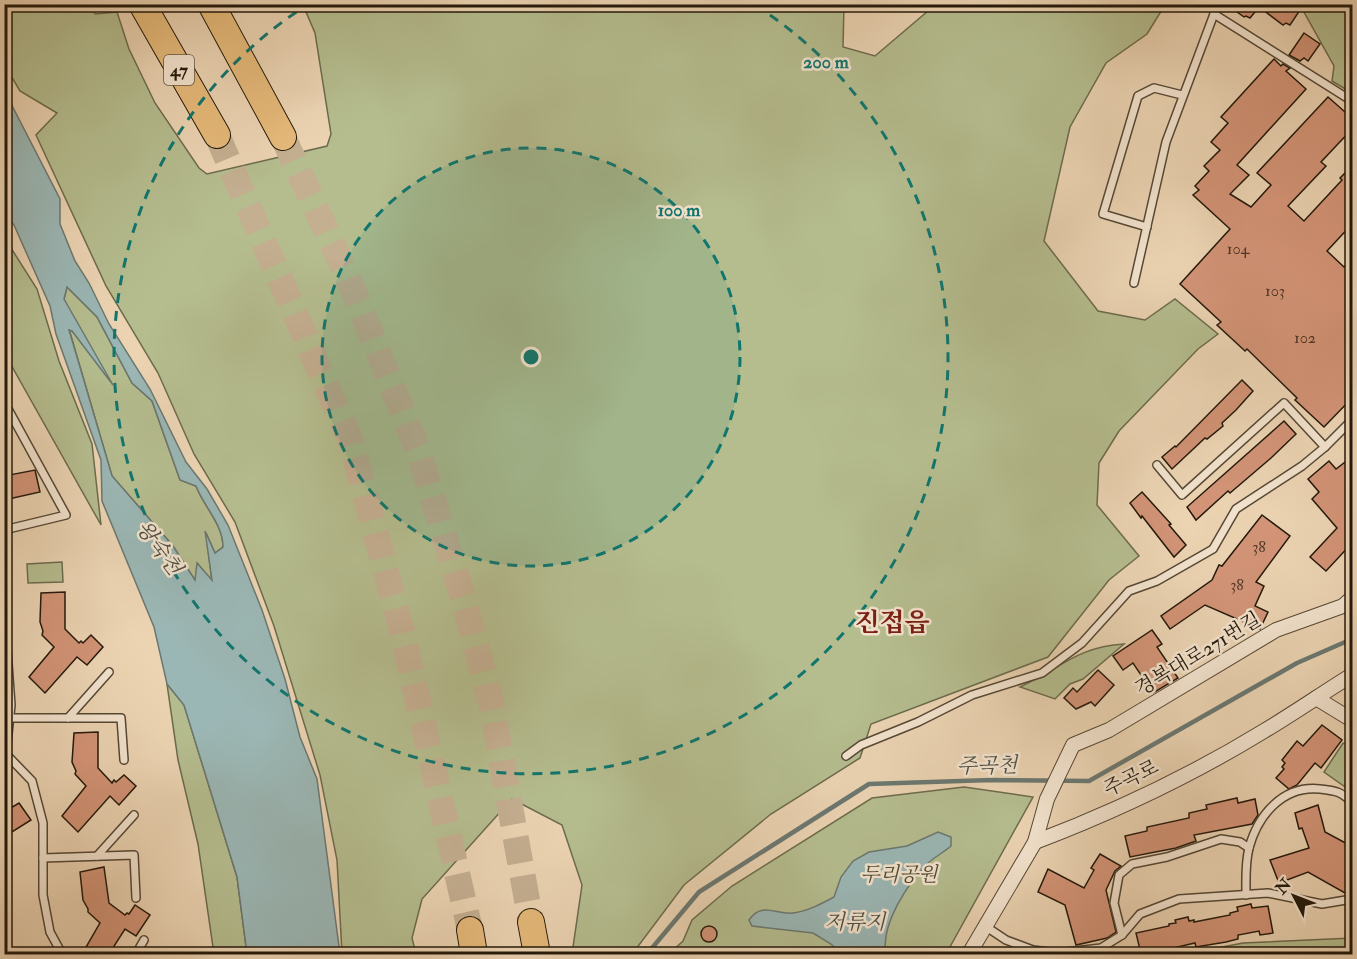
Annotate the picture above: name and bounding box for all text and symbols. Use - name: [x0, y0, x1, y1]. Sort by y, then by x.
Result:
- text: 200 m: [803, 51, 850, 74]
- road number: 47: [164, 55, 194, 85]
- text: 100 m: [658, 199, 701, 222]
- house number: 104: [1227, 239, 1251, 259]
- house number: 103: [1265, 281, 1285, 301]
- house number: 102: [1294, 328, 1316, 348]
- centre of rings: [521, 347, 541, 367]
- water label: 왕숙천: [130, 515, 189, 582]
- house number: 38: [1252, 537, 1266, 557]
- house number: 38: [1230, 575, 1244, 595]
- district label: 진접읍: [854, 607, 930, 639]
- street label: 경복대로271번길: [1131, 607, 1265, 701]
- water label: 주곡천: [956, 752, 1019, 780]
- street label: 주곡로: [1099, 754, 1163, 802]
- park label: 두리공원: [860, 862, 939, 887]
- north arrow: [1264, 866, 1324, 926]
- text: N: [1271, 874, 1296, 899]
- water label: 저류지: [825, 909, 887, 936]

